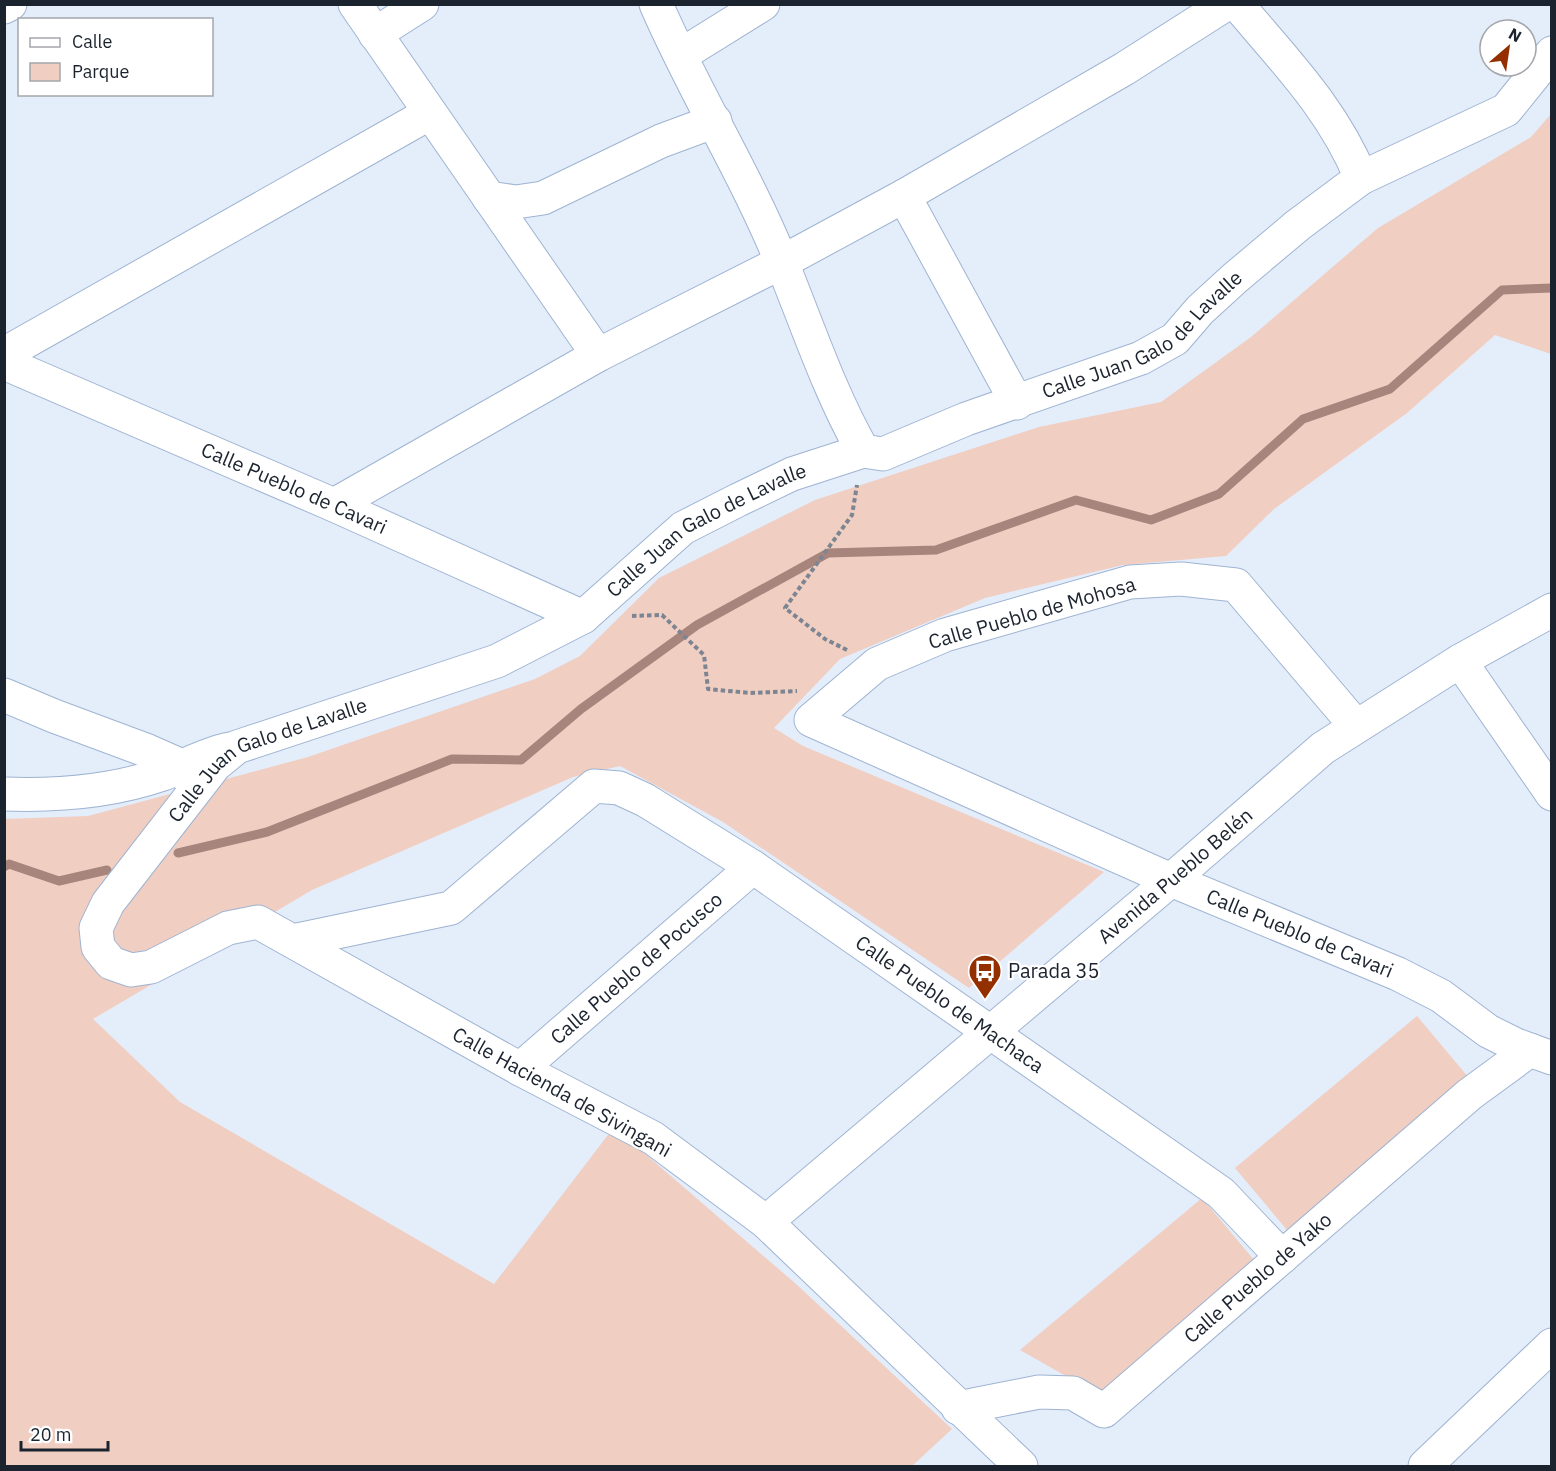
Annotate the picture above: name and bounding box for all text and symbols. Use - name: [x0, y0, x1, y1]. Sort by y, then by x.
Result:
- legend: [18, 18, 213, 96]
- north arrow: [1478, 18, 1538, 78]
- text: N: [1505, 23, 1525, 46]
- text: Calle: [72, 30, 112, 53]
- text: Parque: [72, 60, 130, 83]
- street label: Calle Juan Galo de Lavalle: [1038, 264, 1248, 405]
- street label: Calle Pueblo de Cavari: [197, 435, 392, 540]
- street label: Calle Juan Galo de Lavalle: [600, 456, 810, 603]
- street label: Calle Pueblo de Mohosa: [925, 570, 1139, 655]
- street label: Calle Juan Galo de Lavalle: [161, 691, 370, 828]
- street label: Avenida Pueblo Belén: [1092, 801, 1258, 949]
- street label: Calle Pueblo de Cavari: [1203, 882, 1398, 984]
- street label: Calle Pueblo de Pocusco: [544, 886, 728, 1050]
- street label: Calle Pueblo de Machaca: [850, 928, 1050, 1079]
- bus stop icon: Parada 35: [967, 953, 1003, 1000]
- place label: Parada 35: [1008, 957, 1100, 984]
- street label: Calle Hacienda de Sivingani: [448, 1020, 677, 1163]
- street label: Calle Pueblo de Yako: [1178, 1206, 1337, 1349]
- scale bar: [21, 1414, 108, 1452]
- text: 20 m: [30, 1423, 72, 1446]

